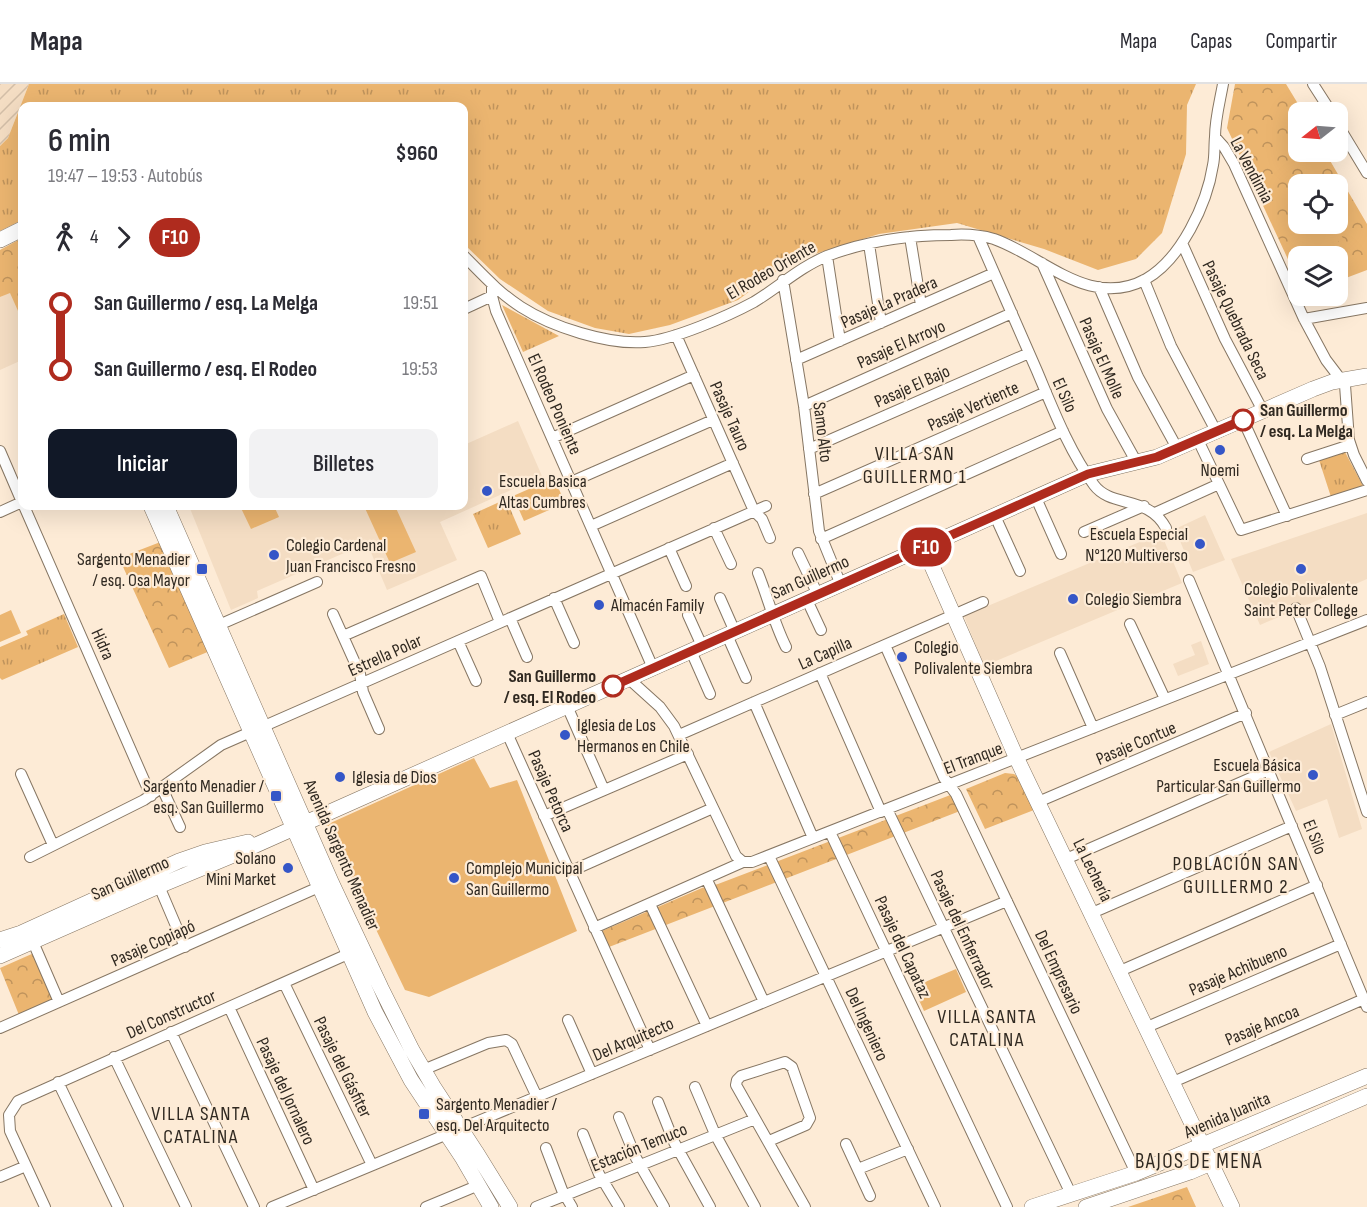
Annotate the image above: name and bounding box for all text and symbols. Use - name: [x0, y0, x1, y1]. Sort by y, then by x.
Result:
- text: Mapa: [30, 25, 83, 58]
- text: Mapa: [1120, 29, 1157, 54]
- text: Capas: [1190, 29, 1232, 54]
- text: Compartir: [1265, 29, 1337, 54]
- north arrow: [1288, 102, 1348, 162]
- map controls: [1288, 102, 1348, 306]
- text: 6 min: [48, 121, 111, 161]
- street label: La Vendimia: [1225, 134, 1278, 207]
- text: $960: [395, 140, 438, 167]
- text: 19:47 – 19:53 · Autobús: [48, 164, 203, 188]
- button: locate: [1288, 174, 1348, 234]
- icon: walk: [48, 221, 81, 254]
- icon: forward: [107, 221, 140, 254]
- text: 4: [90, 225, 98, 249]
- text: F10: [161, 225, 188, 250]
- street label: El Rodeo Oriente: [723, 237, 820, 304]
- button: layers: [1288, 246, 1348, 306]
- street label: Pasaje Quebrada Seca: [1198, 257, 1274, 383]
- street label: Pasaje La Pradera: [838, 272, 941, 333]
- text: San Guillermo / esq. La Melga: [94, 290, 318, 317]
- text: 19:51: [403, 291, 438, 315]
- street label: Pasaje El Molle: [1074, 314, 1129, 402]
- street label: Pasaje El Arroyo: [854, 316, 949, 373]
- street label: El Rodeo Poniente: [523, 351, 586, 458]
- text: San Guillermo / esq. El Rodeo: [94, 356, 317, 383]
- text: 19:53: [402, 357, 438, 381]
- street label: Pasaje El Bajo: [871, 361, 953, 412]
- street label: El Silo: [1048, 375, 1081, 416]
- street label: Pasaje Vertiente: [924, 377, 1022, 436]
- street label: Pasaje Tauro: [705, 378, 754, 454]
- place label: San Guillermo / esq. La Melga: [1260, 400, 1353, 442]
- street label: Samo Alto: [808, 401, 837, 463]
- marker: San Guillermo / esq. La Melga: [1232, 409, 1254, 431]
- button: Iniciar: [48, 429, 237, 498]
- button: Billetes: [249, 429, 438, 498]
- district label: VILLA SAN GUILLERMO 1: [863, 442, 967, 489]
- marker: Noemi: [1213, 443, 1227, 457]
- place label: Noemi: [1201, 460, 1239, 481]
- place label: Escuela Basica Altas Cumbres: [498, 471, 587, 513]
- marker: Escuela Basica Altas Cumbres: [480, 484, 494, 498]
- place label: Escuela Especial N°120 Multiverso: [1085, 524, 1188, 566]
- line badge: F10: [892, 528, 960, 566]
- place label: Colegio Cardenal Juan Francisco Fresno: [285, 535, 416, 577]
- text: F10: [912, 535, 940, 560]
- marker: Escuela Especial N°120 Multiverso: [1193, 537, 1207, 551]
- marker: Colegio Cardenal Juan Francisco Fresno: [267, 548, 281, 562]
- place label: Sargento Menadier / esq. Osa Mayor: [77, 549, 190, 591]
- street label: San Guillermo: [768, 551, 852, 604]
- marker: Sargento Menadier / esq. Osa Mayor: [195, 562, 209, 576]
- marker: Colegio Polivalente Saint Peter College: [1294, 562, 1308, 576]
- place label: Colegio Polivalente Saint Peter College: [1244, 579, 1358, 621]
- place label: Colegio Siembra: [1085, 589, 1182, 610]
- marker: Colegio Siembra: [1066, 592, 1080, 606]
- place label: Almacén Family: [610, 595, 704, 616]
- marker: Almacén Family: [592, 598, 606, 612]
- street label: Hidra: [86, 625, 119, 663]
- street label: Estrella Polar: [345, 630, 425, 681]
- street label: La Capilla: [795, 632, 855, 674]
- place label: Colegio Polivalente Siembra: [914, 637, 1033, 679]
- marker: Colegio Polivalente Siembra: [895, 650, 909, 664]
- place label: San Guillermo / esq. El Rodeo: [504, 666, 596, 708]
- marker: San Guillermo / esq. El Rodeo: [602, 675, 624, 697]
- place label: Iglesia de Los Hermanos en Chile: [577, 715, 690, 757]
- street label: Pasaje Contue: [1093, 717, 1179, 770]
- marker: Iglesia de Los Hermanos en Chile: [558, 728, 572, 742]
- street label: El Tranque: [941, 738, 1006, 779]
- street label: Pasaje Petorca: [523, 747, 578, 835]
- place label: Escuela Básica Particular San Guillermo: [1156, 755, 1301, 797]
- place label: Iglesia de Dios: [352, 767, 437, 788]
- marker: Escuela Básica Particular San Guillermo: [1306, 768, 1320, 782]
- marker: Iglesia de Dios: [333, 770, 347, 784]
- place label: Sargento Menadier / esq. San Guillermo: [143, 776, 265, 818]
- street label: Avenida Sargento Menadier: [298, 776, 384, 934]
- marker: Sargento Menadier / esq. San Guillermo: [269, 789, 283, 803]
- street label: El Silo: [1298, 817, 1331, 858]
- street label: La Lechería: [1068, 835, 1117, 905]
- place label: Solano Mini Market: [206, 848, 276, 890]
- street label: San Guillermo: [88, 852, 172, 905]
- district label: POBLACIÓN SAN GUILLERMO 2: [1173, 852, 1300, 899]
- place label: Complejo Municipal San Guillermo: [466, 858, 583, 900]
- marker: Solano Mini Market: [281, 861, 295, 875]
- street label: Pasaje del Enfierrador: [926, 867, 999, 993]
- marker: Complejo Municipal San Guillermo: [447, 871, 461, 885]
- street label: Pasaje del Capataz: [870, 893, 936, 1002]
- street label: Pasaje Copiapó: [108, 916, 198, 971]
- street label: Del Empresario: [1030, 927, 1087, 1018]
- street label: Pasaje Achibueno: [1186, 940, 1290, 1001]
- street label: Del Ingeniero: [840, 984, 893, 1064]
- street label: Del Constructor: [123, 985, 219, 1044]
- street label: Pasaje Ancoa: [1222, 1000, 1302, 1050]
- district label: VILLA SANTA CATALINA: [937, 1005, 1037, 1052]
- street label: Pasaje del Gásfiter: [309, 1013, 376, 1121]
- street label: Del Arquitecto: [589, 1013, 677, 1066]
- street label: Pasaje del Jornalero: [252, 1034, 320, 1148]
- street label: Avenida Juanita: [1180, 1088, 1273, 1143]
- place label: Sargento Menadier / esq. Del Arquitecto: [436, 1094, 558, 1136]
- district label: VILLA SANTA CATALINA: [151, 1102, 251, 1149]
- marker: Sargento Menadier / esq. Del Arquitecto: [417, 1107, 431, 1121]
- street label: Estación Temuco: [588, 1119, 690, 1176]
- district label: BAJOS DE MENA: [1135, 1149, 1263, 1174]

